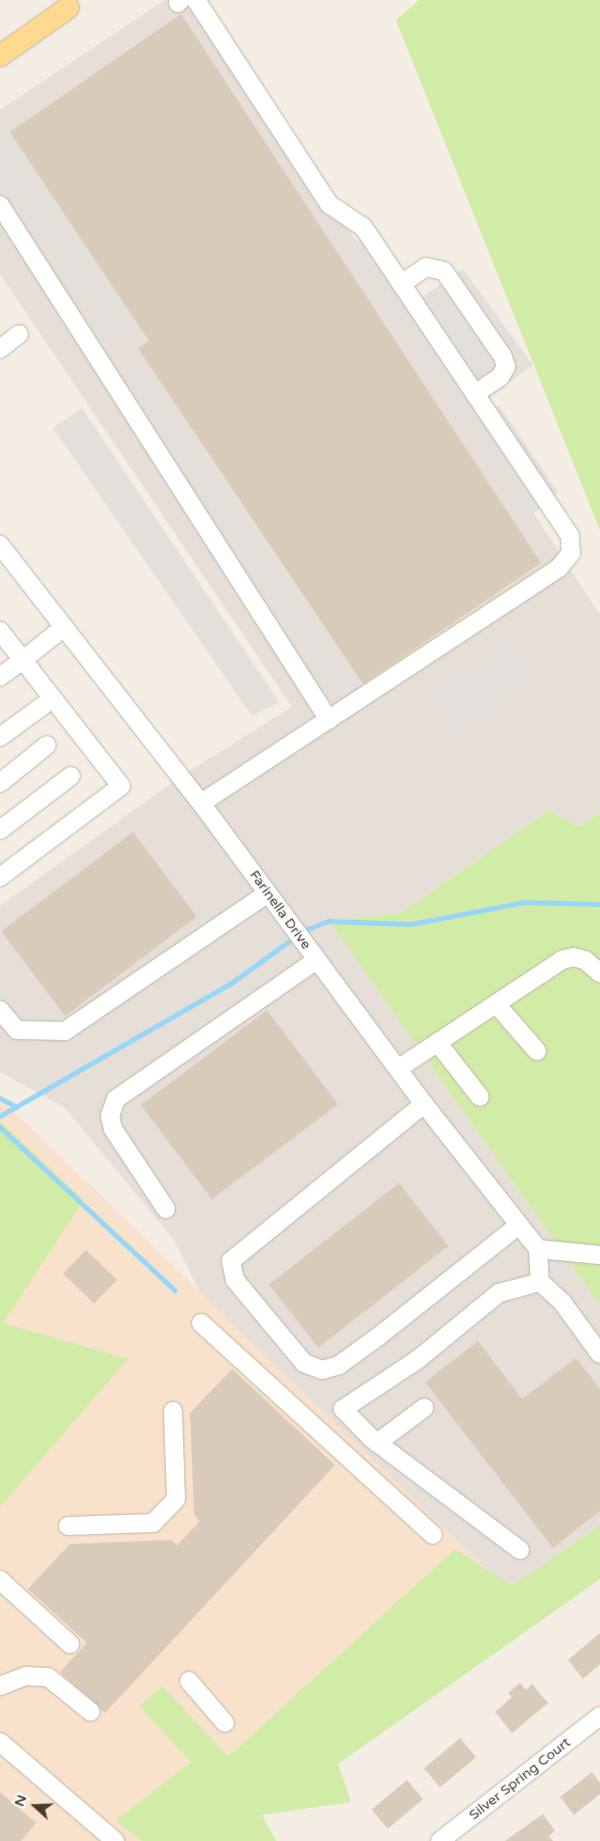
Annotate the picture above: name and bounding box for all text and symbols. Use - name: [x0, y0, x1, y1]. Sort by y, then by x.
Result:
- street label: Farinella Drive: [246, 867, 314, 953]
- street label: Silver Spring Court: [466, 1734, 574, 1824]
- north arrow: [10, 1781, 60, 1831]
- text: N: [11, 1793, 30, 1809]

